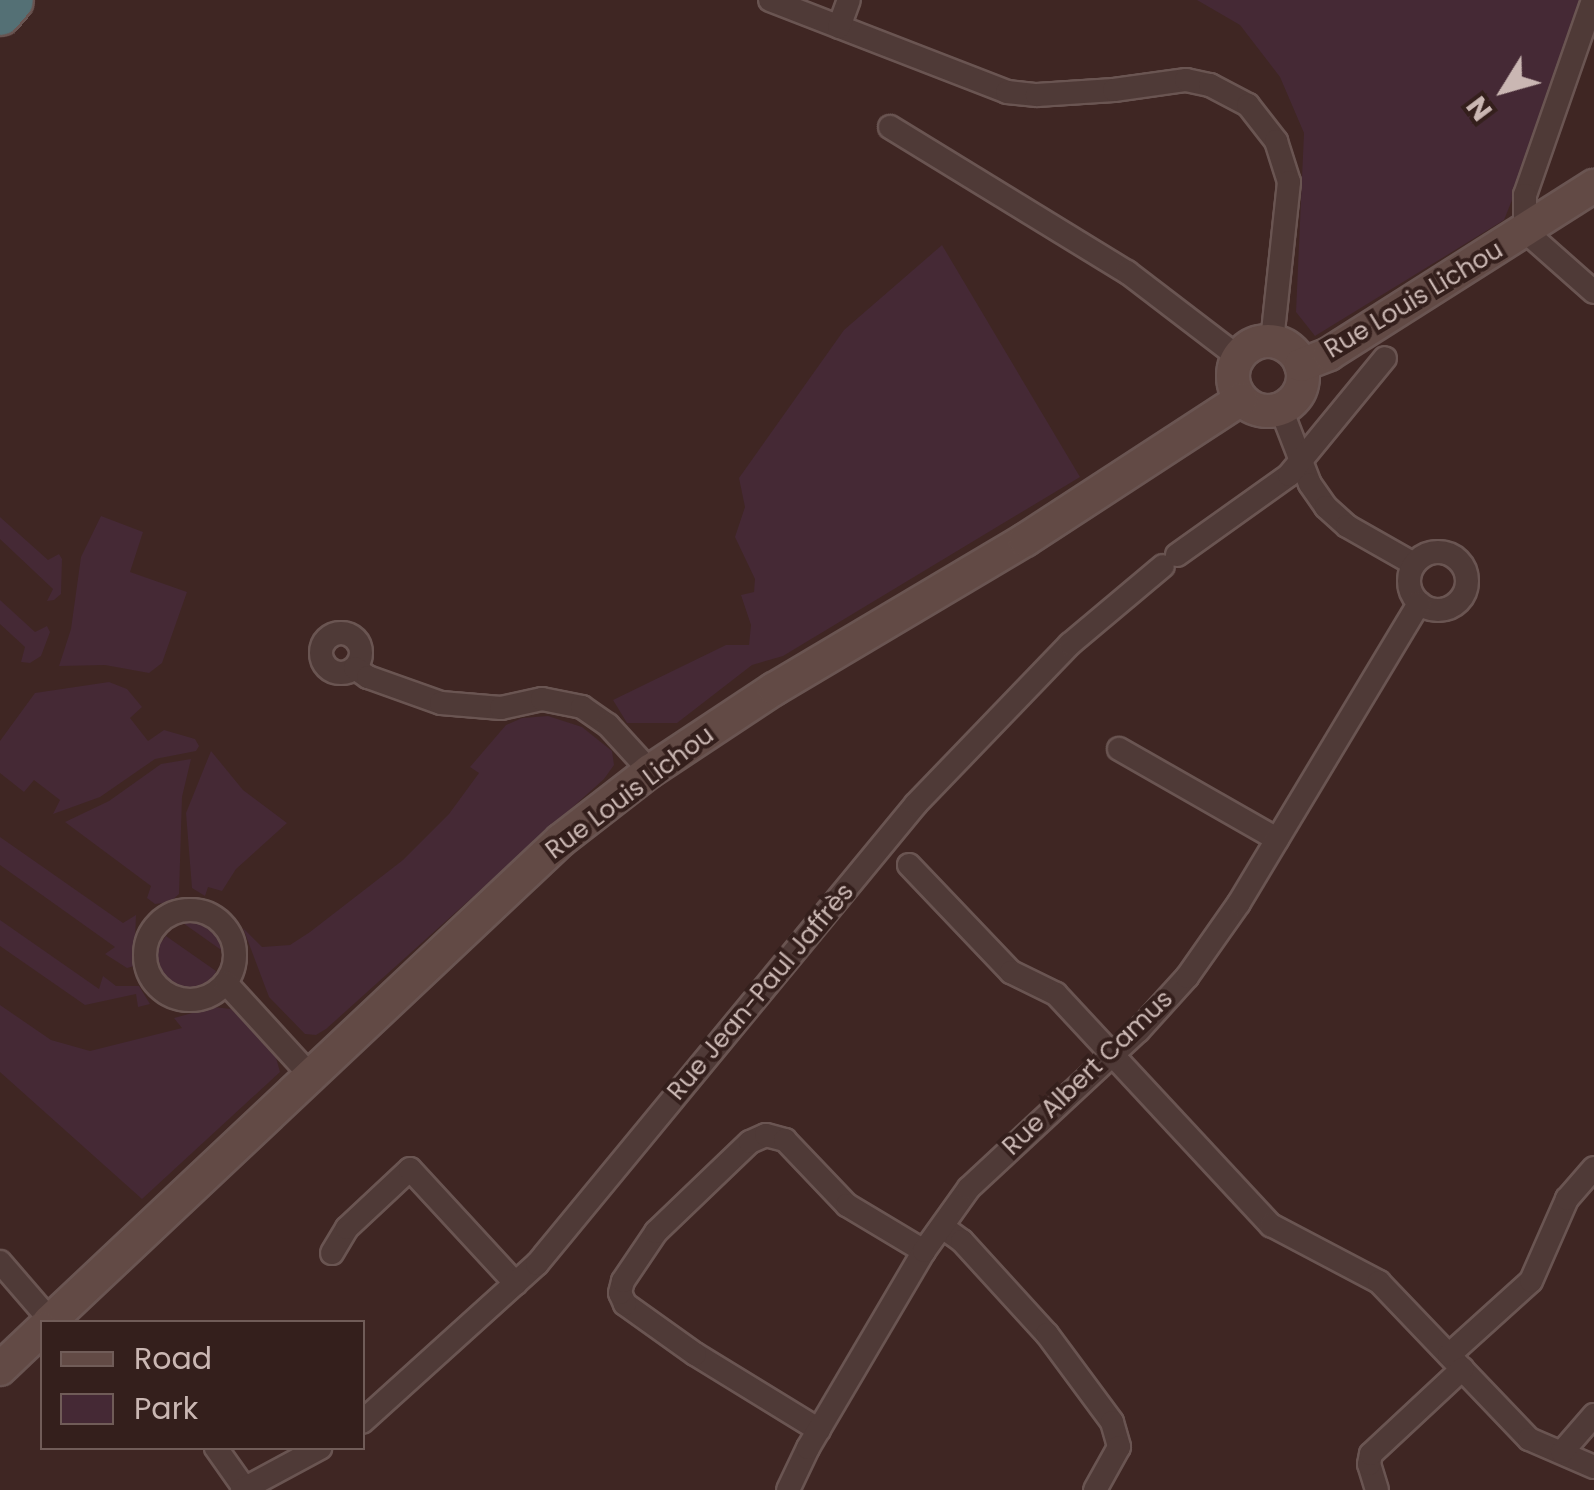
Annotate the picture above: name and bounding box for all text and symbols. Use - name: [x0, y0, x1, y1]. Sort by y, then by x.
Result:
- north arrow: [1454, 40, 1554, 140]
- text: N: [1458, 88, 1502, 129]
- street label: Rue Louis Lichou: [1320, 235, 1508, 365]
- street label: Rue Louis Lichou: [540, 720, 720, 866]
- street label: Rue Jean-Paul Jaffrès: [662, 878, 860, 1106]
- street label: Rue Albert Camus: [997, 984, 1179, 1162]
- legend: [40, 1320, 365, 1450]
- text: Road: [134, 1337, 212, 1380]
- text: Park: [134, 1387, 198, 1430]

